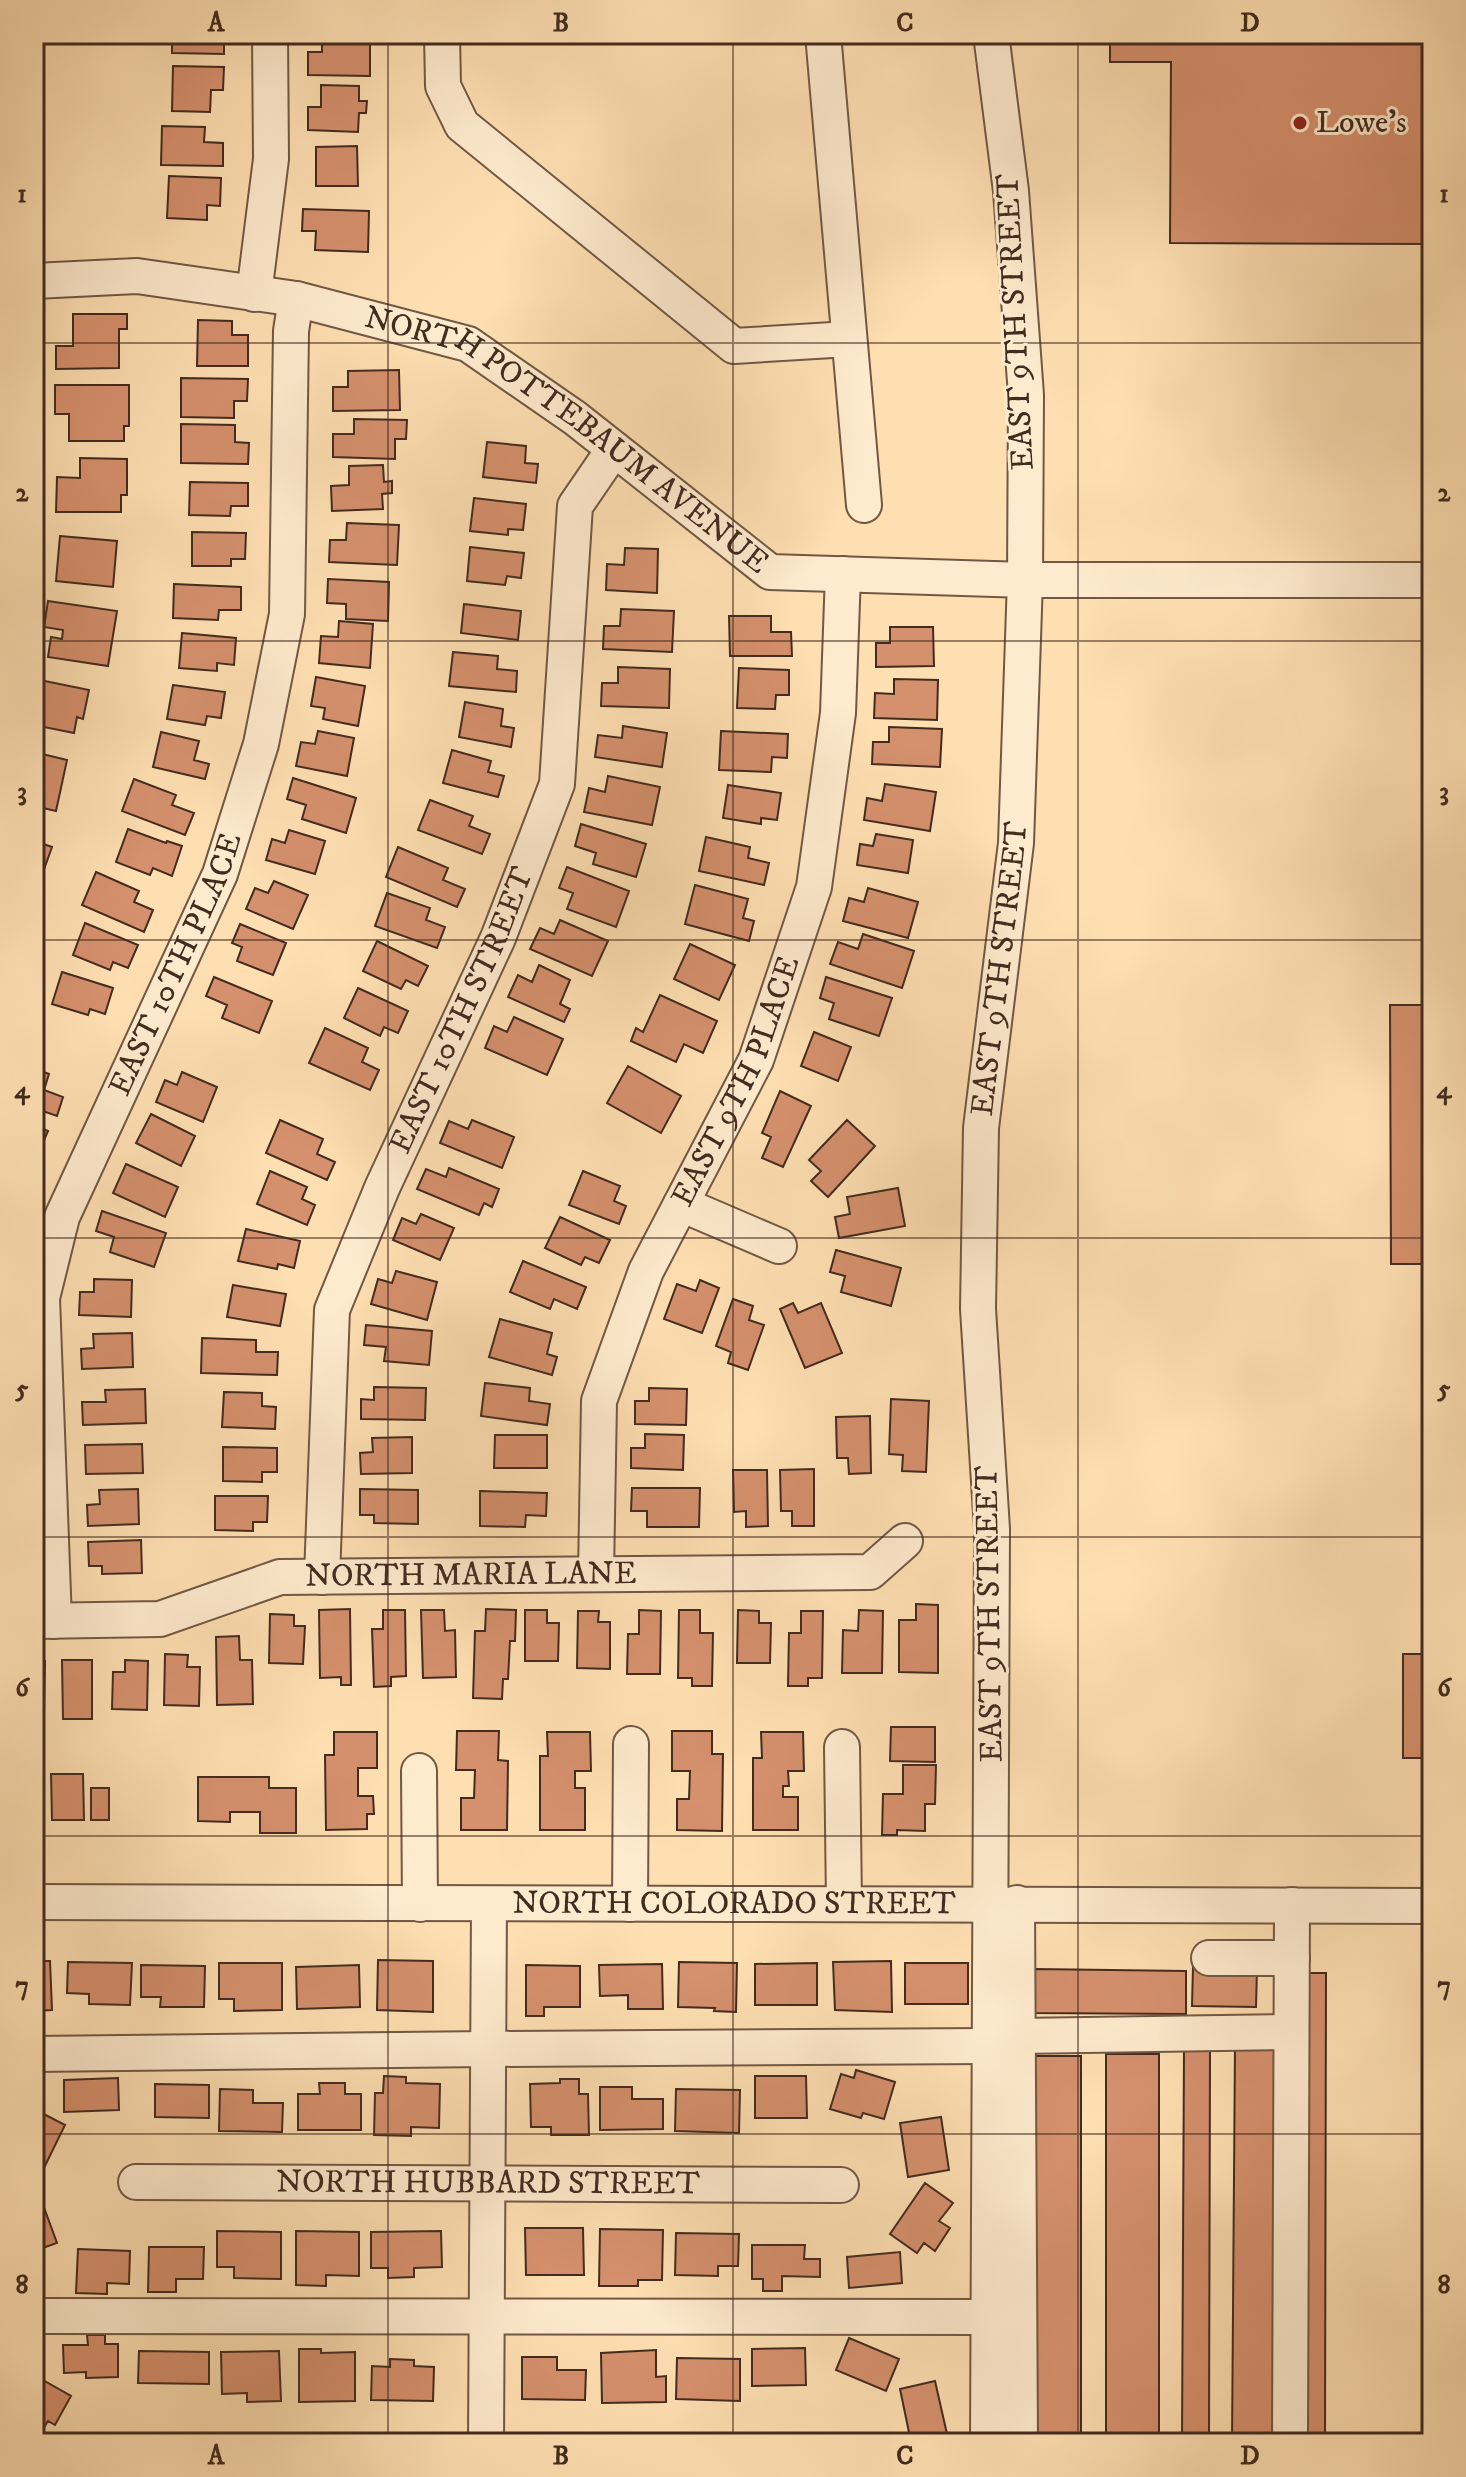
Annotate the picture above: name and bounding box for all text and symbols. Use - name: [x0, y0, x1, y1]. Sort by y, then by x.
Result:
- text: A: [207, 7, 226, 40]
- text: B: [553, 7, 569, 40]
- text: C: [896, 7, 914, 40]
- text: D: [1240, 7, 1260, 40]
- place label: Lowe's: [1316, 103, 1407, 143]
- marker: Lowe's: [1291, 114, 1309, 132]
- street label: EAST 9TH STREET: [988, 173, 1044, 471]
- text: 1: [17, 178, 27, 211]
- text: 1: [1439, 178, 1449, 211]
- street label: NORTH POTTEBAUM AVENUE: [360, 298, 777, 583]
- text: 2: [16, 477, 30, 510]
- text: 2: [1438, 477, 1452, 510]
- text: 3: [17, 776, 27, 809]
- text: 3: [1439, 776, 1449, 809]
- street label: EAST 9TH STREET: [963, 821, 1037, 1118]
- street label: EAST 10TH PLACE: [100, 828, 252, 1102]
- street label: EAST 10TH STREET: [381, 862, 543, 1160]
- street label: EAST 9TH PLACE: [663, 951, 809, 1214]
- text: 4: [15, 1074, 31, 1107]
- text: 4: [1437, 1074, 1453, 1107]
- text: 5: [15, 1373, 29, 1406]
- text: 5: [1437, 1373, 1451, 1406]
- street label: EAST 9TH STREET: [967, 1465, 1013, 1763]
- street label: NORTH MARIA LANE: [305, 1554, 637, 1597]
- text: 6: [15, 1672, 30, 1705]
- text: 6: [1437, 1672, 1452, 1705]
- street label: NORTH COLORADO STREET: [512, 1884, 956, 1924]
- text: 7: [15, 1970, 29, 2003]
- text: 7: [1437, 1970, 1451, 2003]
- street label: NORTH HUBBARD STREET: [276, 2163, 700, 2204]
- text: 8: [15, 2269, 29, 2302]
- text: 8: [1437, 2269, 1451, 2302]
- text: A: [207, 2440, 226, 2473]
- text: B: [553, 2440, 569, 2473]
- text: C: [896, 2440, 914, 2473]
- text: D: [1240, 2440, 1260, 2473]

